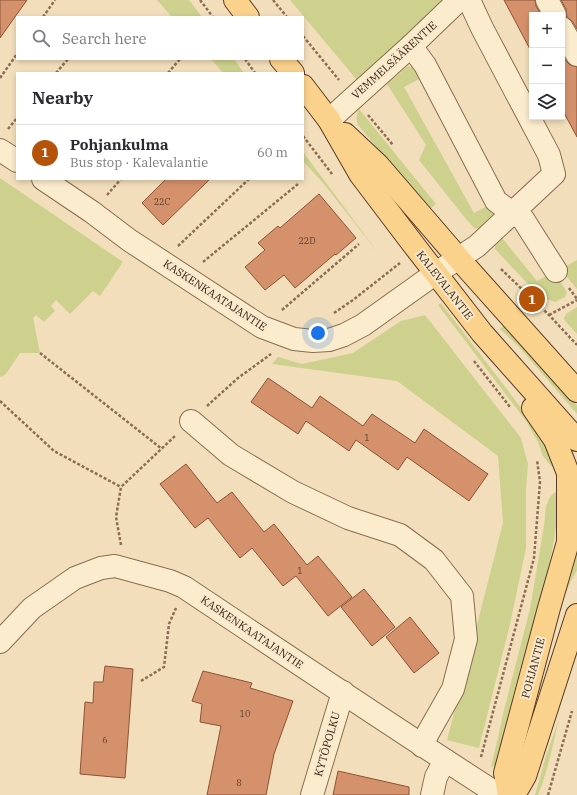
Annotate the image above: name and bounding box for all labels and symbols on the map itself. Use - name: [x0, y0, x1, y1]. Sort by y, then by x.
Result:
- street label: VEMMELSÄÄRENTIE: [349, 18, 439, 102]
- house number: 22C: [154, 196, 170, 207]
- house number: 22D: [298, 235, 316, 246]
- street label: KALEVALANTIE: [414, 248, 476, 322]
- street label: KASKENKAATAJANTIE: [161, 256, 269, 334]
- pin: 1: [519, 284, 545, 314]
- your location: [308, 323, 328, 343]
- house number: 1: [364, 432, 370, 443]
- house number: 1: [297, 565, 303, 576]
- street label: KASKENKAATAJANTIE: [198, 592, 306, 672]
- street label: POHJANTIE: [518, 636, 548, 700]
- house number: 10: [240, 708, 250, 719]
- street label: KYTÖPOLKU: [311, 710, 343, 778]
- house number: 6: [102, 734, 108, 745]
- house number: 8: [236, 777, 242, 788]

